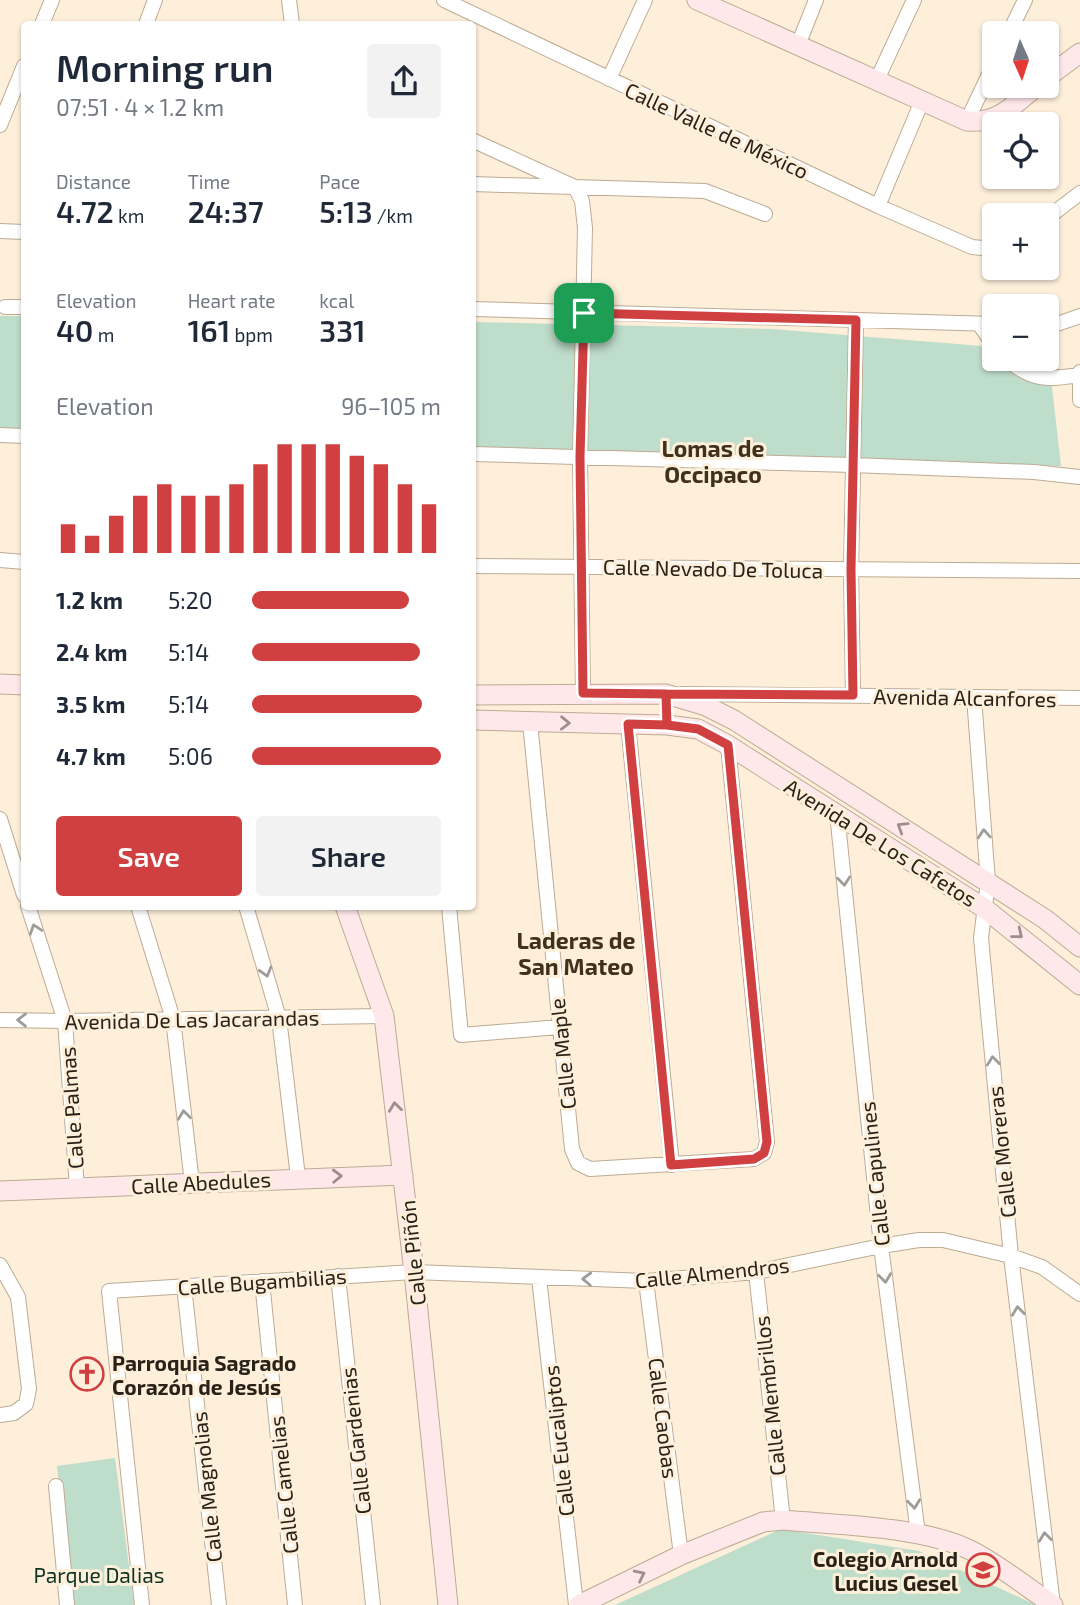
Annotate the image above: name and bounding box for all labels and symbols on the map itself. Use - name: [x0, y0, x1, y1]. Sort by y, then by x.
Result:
- north arrow: [982, 21, 1059, 98]
- street label: Calle Valle de México: [621, 76, 813, 184]
- pin: [554, 283, 614, 343]
- district label: Lomas de Occipaco: [661, 434, 765, 488]
- street label: Calle Nevado De Toluca: [603, 554, 823, 582]
- street label: Avenida Alcanfores: [873, 683, 1057, 711]
- one-way arrow: [560, 715, 571, 731]
- street label: Avenida De Los Cafetos: [780, 773, 982, 911]
- one-way arrow: [896, 822, 909, 835]
- one-way arrow: [977, 829, 992, 840]
- one-way arrow: [836, 876, 851, 887]
- one-way arrow: [29, 924, 44, 936]
- district label: Laderas de San Mateo: [517, 926, 635, 980]
- one-way arrow: [1010, 926, 1022, 939]
- one-way arrow: [257, 966, 272, 978]
- street label: Calle Maple: [544, 997, 580, 1111]
- street label: Avenida De Las Jacarandas: [65, 1004, 319, 1034]
- one-way arrow: [16, 1013, 27, 1028]
- street label: Calle Palmas: [54, 1046, 88, 1170]
- one-way arrow: [985, 1055, 1000, 1066]
- street label: Calle Moreras: [982, 1085, 1020, 1219]
- street label: Calle Capulines: [854, 1100, 894, 1248]
- one-way arrow: [387, 1101, 402, 1113]
- one-way arrow: [177, 1109, 192, 1121]
- street label: Calle Abedules: [130, 1166, 272, 1198]
- one-way arrow: [332, 1169, 343, 1184]
- street label: Calle Piñón: [394, 1199, 430, 1307]
- street label: Calle Almendros: [633, 1251, 791, 1293]
- street label: Calle Bugambilias: [177, 1263, 347, 1299]
- one-way arrow: [581, 1271, 592, 1287]
- one-way arrow: [878, 1272, 893, 1284]
- one-way arrow: [1011, 1306, 1026, 1317]
- street label: Calle Membrillos: [748, 1315, 790, 1477]
- place label: Parroquia Sagrado Corazón de Jesús: [112, 1350, 297, 1399]
- church icon: Parroquia Sagrado Corazón de Jesús: [68, 1355, 106, 1393]
- street label: Calle Caobas: [644, 1356, 684, 1480]
- street label: Calle Eucaliptos: [538, 1364, 578, 1518]
- street label: Calle Gardenias: [335, 1366, 375, 1516]
- street label: Calle Magnolias: [186, 1410, 226, 1564]
- street label: Calle Camelias: [263, 1415, 303, 1555]
- one-way arrow: [906, 1498, 921, 1510]
- one-way arrow: [1038, 1531, 1053, 1543]
- place label: Colegio Arnold Lucius Gesel: [813, 1546, 958, 1595]
- school or university icon: Colegio Arnold Lucius Gesel: [964, 1551, 1002, 1589]
- park label: Parque Dalias: [33, 1562, 165, 1587]
- one-way arrow: [633, 1569, 645, 1583]

